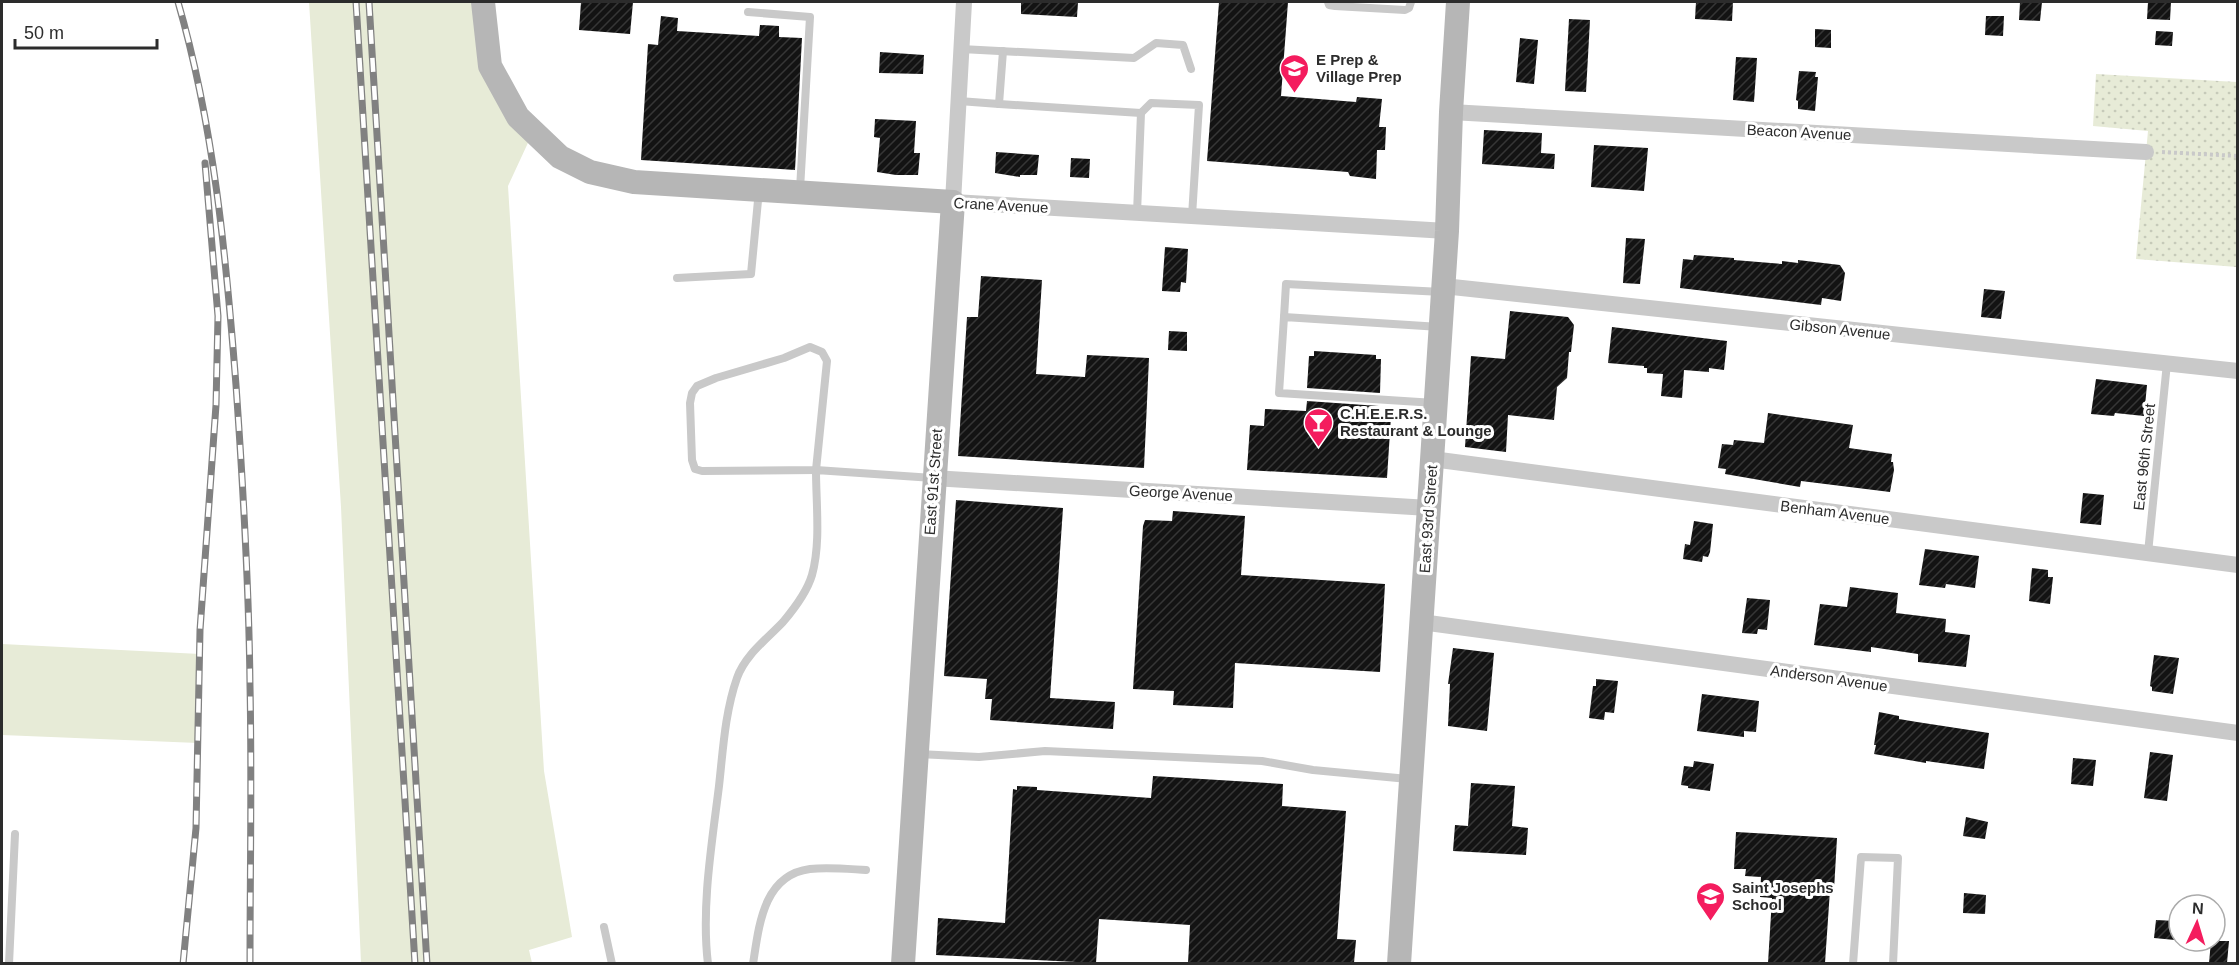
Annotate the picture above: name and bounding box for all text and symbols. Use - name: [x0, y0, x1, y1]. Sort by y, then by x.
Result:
- scale bar: [15, 12, 158, 50]
- text: 50 m: [24, 23, 64, 43]
- place label: E Prep & Village Prep: [1316, 51, 1402, 85]
- school or university icon: E Prep & Village Prep: [1279, 52, 1311, 94]
- street label: Beacon Avenue: [1746, 121, 1852, 143]
- street label: Crane Avenue: [953, 194, 1049, 216]
- street label: Gibson Avenue: [1789, 315, 1891, 343]
- street label: East 96th Street: [2130, 402, 2158, 511]
- place label: C.H.E.E.R.S. Restaurant & Lounge: [1340, 405, 1492, 439]
- bar icon: C.H.E.E.R.S. Restaurant & Lounge: [1303, 406, 1335, 448]
- street label: East 91st Street: [921, 427, 945, 536]
- street label: East 93rd Street: [1416, 464, 1440, 574]
- street label: George Avenue: [1129, 482, 1233, 504]
- street label: Benham Avenue: [1779, 497, 1891, 527]
- street label: Anderson Avenue: [1769, 661, 1889, 695]
- place label: Saint Josephs School: [1732, 879, 1834, 913]
- school or university icon: Saint Josephs School: [1695, 880, 1727, 922]
- north arrow: [2167, 893, 2227, 953]
- text: N: [2192, 900, 2204, 917]

